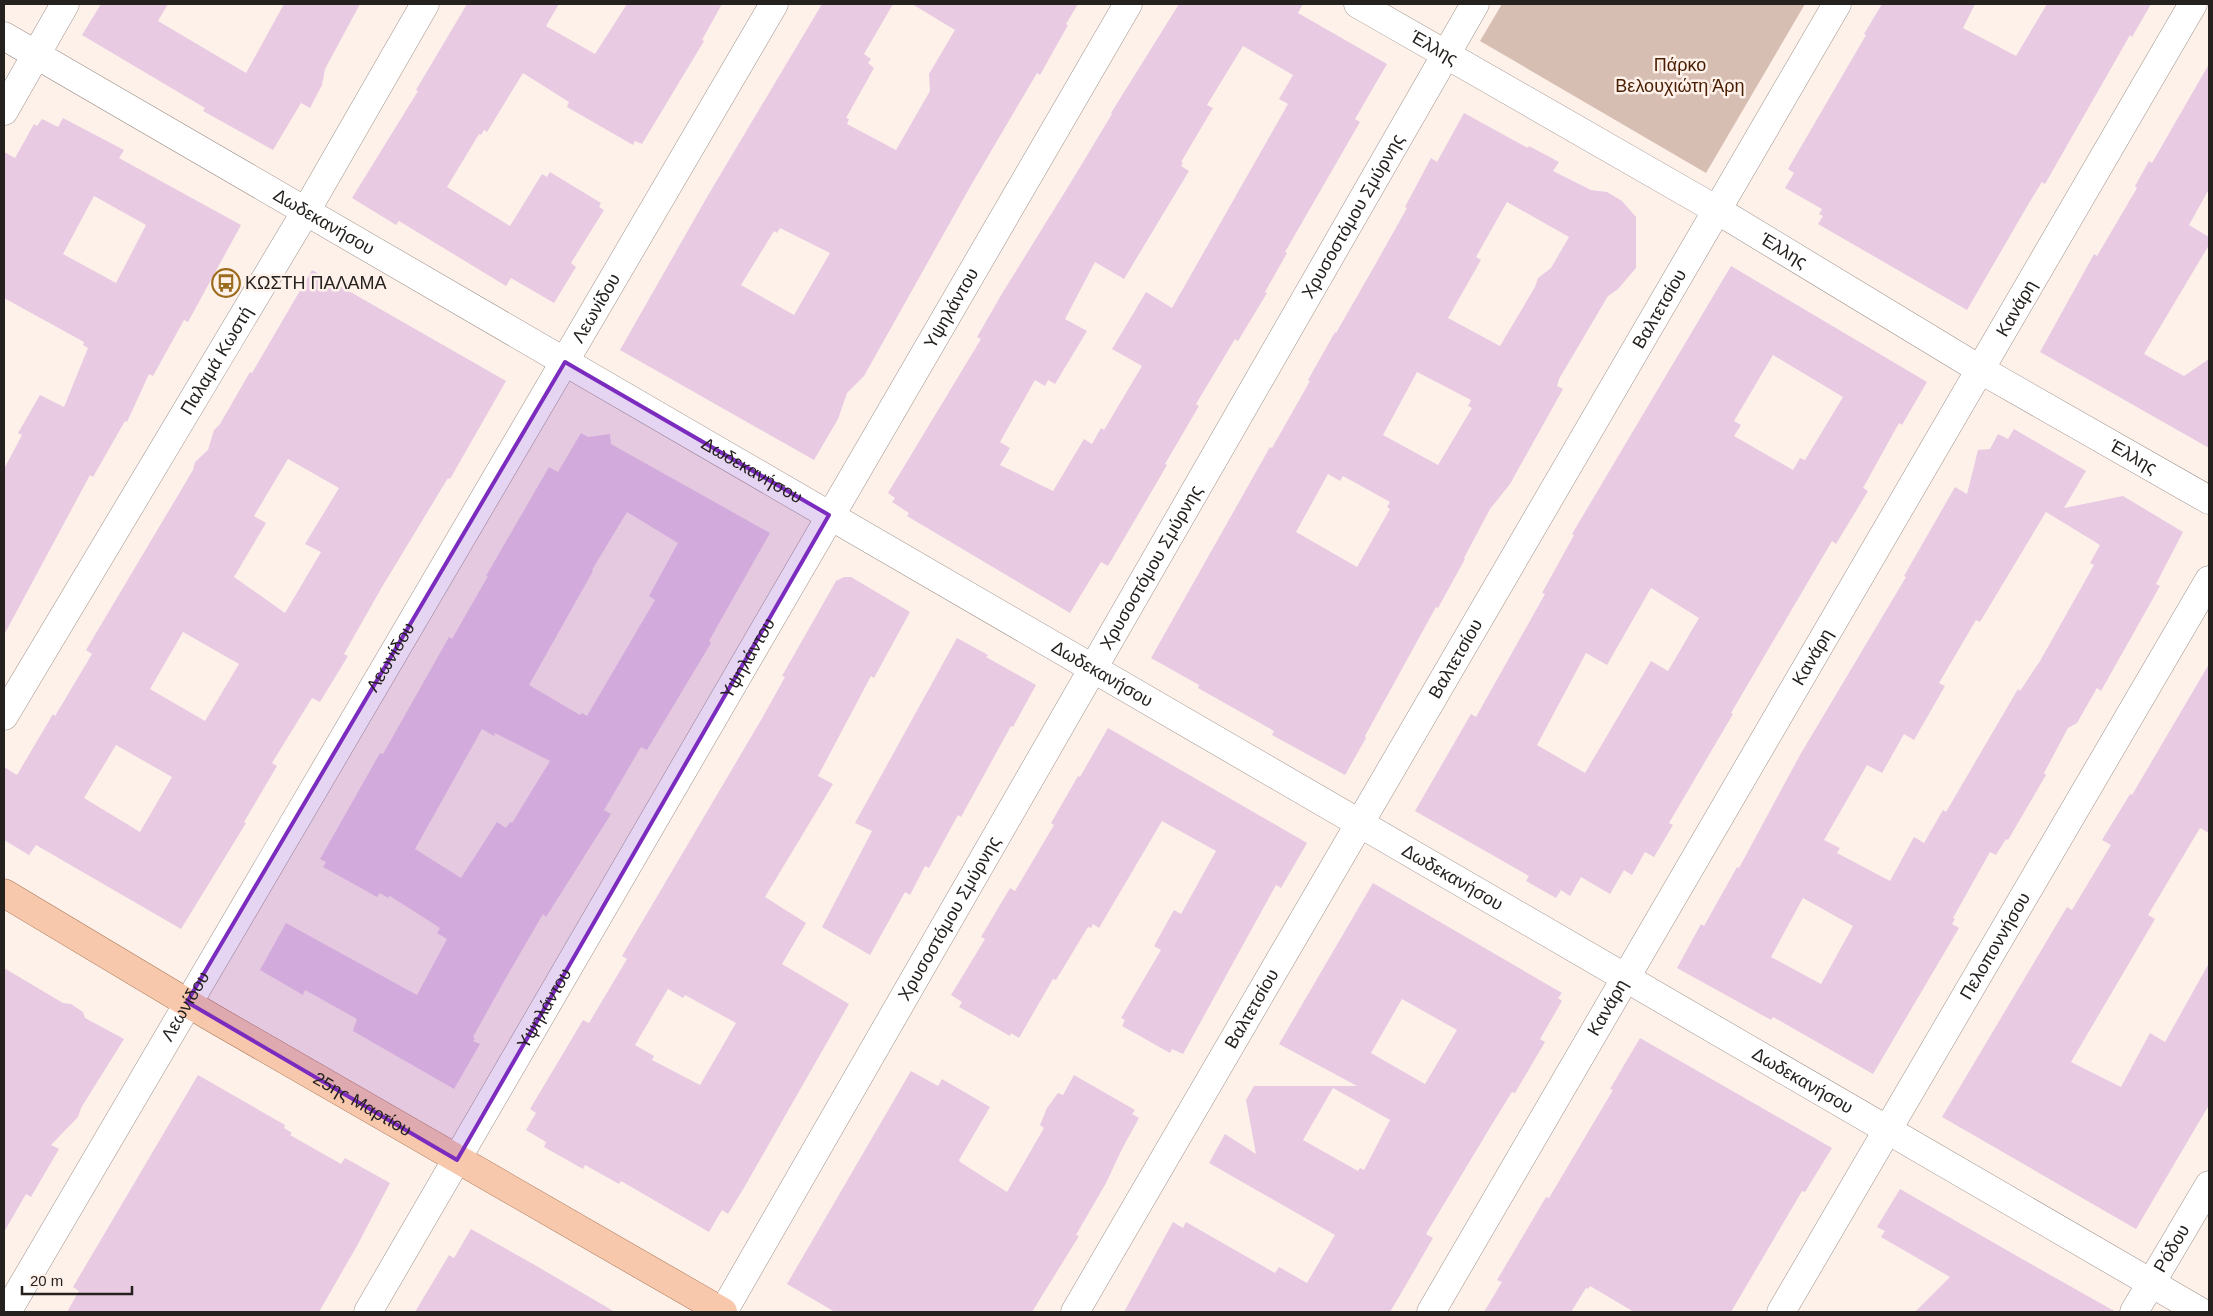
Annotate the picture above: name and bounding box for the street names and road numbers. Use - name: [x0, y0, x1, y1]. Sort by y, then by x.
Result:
- street label: Έλλης: [1406, 26, 1462, 69]
- street label: Χρυσοστόμου Σμύρνης: [1298, 130, 1408, 302]
- street label: Δωδεκανήσου: [270, 185, 378, 259]
- street label: Έλλης: [1756, 228, 1811, 272]
- street label: Υψηλάντου: [920, 264, 982, 352]
- street label: Βαλτετσίου: [1629, 266, 1690, 352]
- street label: Λεωνίδου: [568, 270, 624, 346]
- street label: Κανάρη: [1992, 277, 2041, 340]
- street label: Παλαμά Κωστή: [176, 303, 256, 418]
- street label: Δωδεκανήσου: [698, 433, 806, 508]
- street label: Έλλης: [2105, 435, 2161, 478]
- street label: Χρυσοστόμου Σμύρνης: [1096, 481, 1206, 653]
- street label: Υψηλάντου: [717, 615, 779, 702]
- street label: Βαλτετσίου: [1425, 616, 1486, 702]
- street label: Λεωνίδου: [362, 619, 419, 695]
- street label: Κανάρη: [1788, 625, 1837, 689]
- street label: Δωδεκανήσου: [1048, 637, 1156, 711]
- street label: Χρυσοστόμου Σμύρνης: [894, 833, 1004, 1004]
- street label: Δωδεκανήσου: [1398, 840, 1506, 914]
- street label: Πελοποννήσου: [1956, 889, 2034, 1003]
- street label: Υψηλάντου: [513, 965, 576, 1052]
- street label: Βαλτετσίου: [1221, 965, 1283, 1052]
- street label: Λεωνίδου: [157, 968, 213, 1044]
- street label: Κανάρη: [1583, 976, 1632, 1039]
- street label: Δωδεκανήσου: [1749, 1044, 1857, 1118]
- street label: 25ης Μαρτίου: [310, 1068, 415, 1140]
- street label: Ρόδου: [2150, 1221, 2193, 1276]

